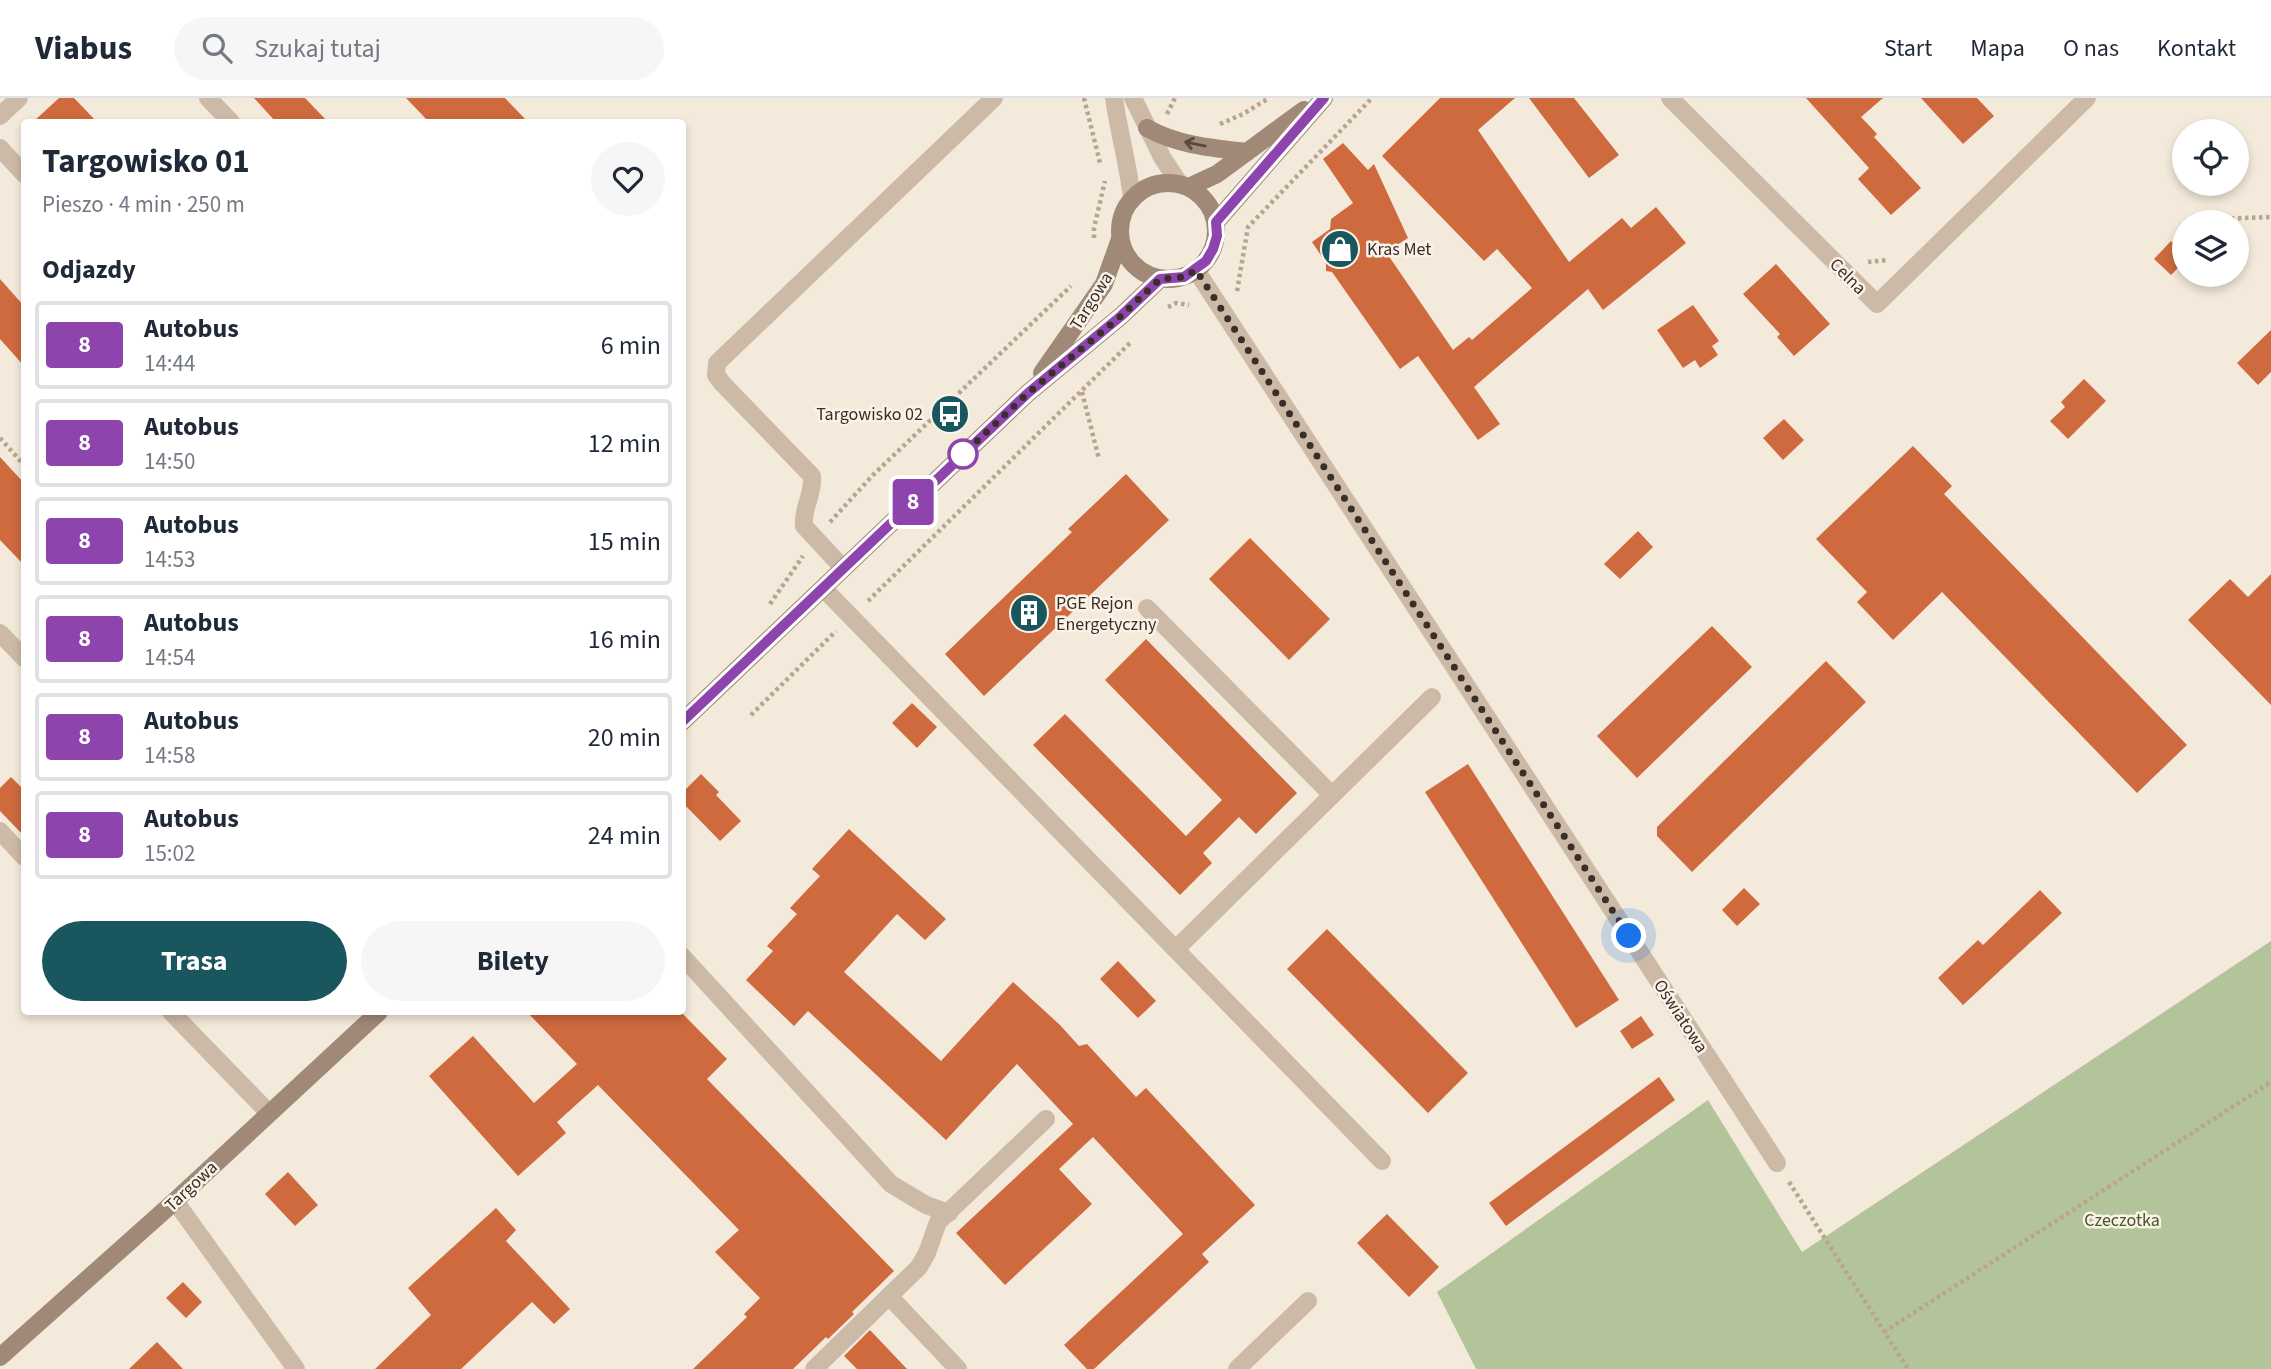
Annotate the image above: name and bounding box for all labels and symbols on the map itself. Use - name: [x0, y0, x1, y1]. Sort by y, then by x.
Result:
- one-way arrow: [1184, 137, 1207, 151]
- shop icon: Kras Met: [1319, 228, 1361, 270]
- place label: Kras Met: [1367, 237, 1431, 262]
- street label: Celna: [1824, 252, 1872, 300]
- street label: Targowa: [1064, 268, 1119, 335]
- bus stop icon: Targowisko 02: [929, 393, 971, 435]
- place label: Targowisko 02: [816, 402, 923, 427]
- unlabelled marker: [948, 439, 978, 469]
- line badge: 8: [890, 479, 936, 525]
- place label: PGE Rejon Energetyczny: [1056, 591, 1157, 637]
- building icon: PGE Rejon Energetyczny: [1008, 592, 1050, 634]
- your location: [1611, 918, 1646, 953]
- street label: Oświatowa: [1647, 975, 1714, 1058]
- street label: Targowa: [159, 1155, 223, 1217]
- park label: Czeczotka: [2084, 1208, 2160, 1233]

